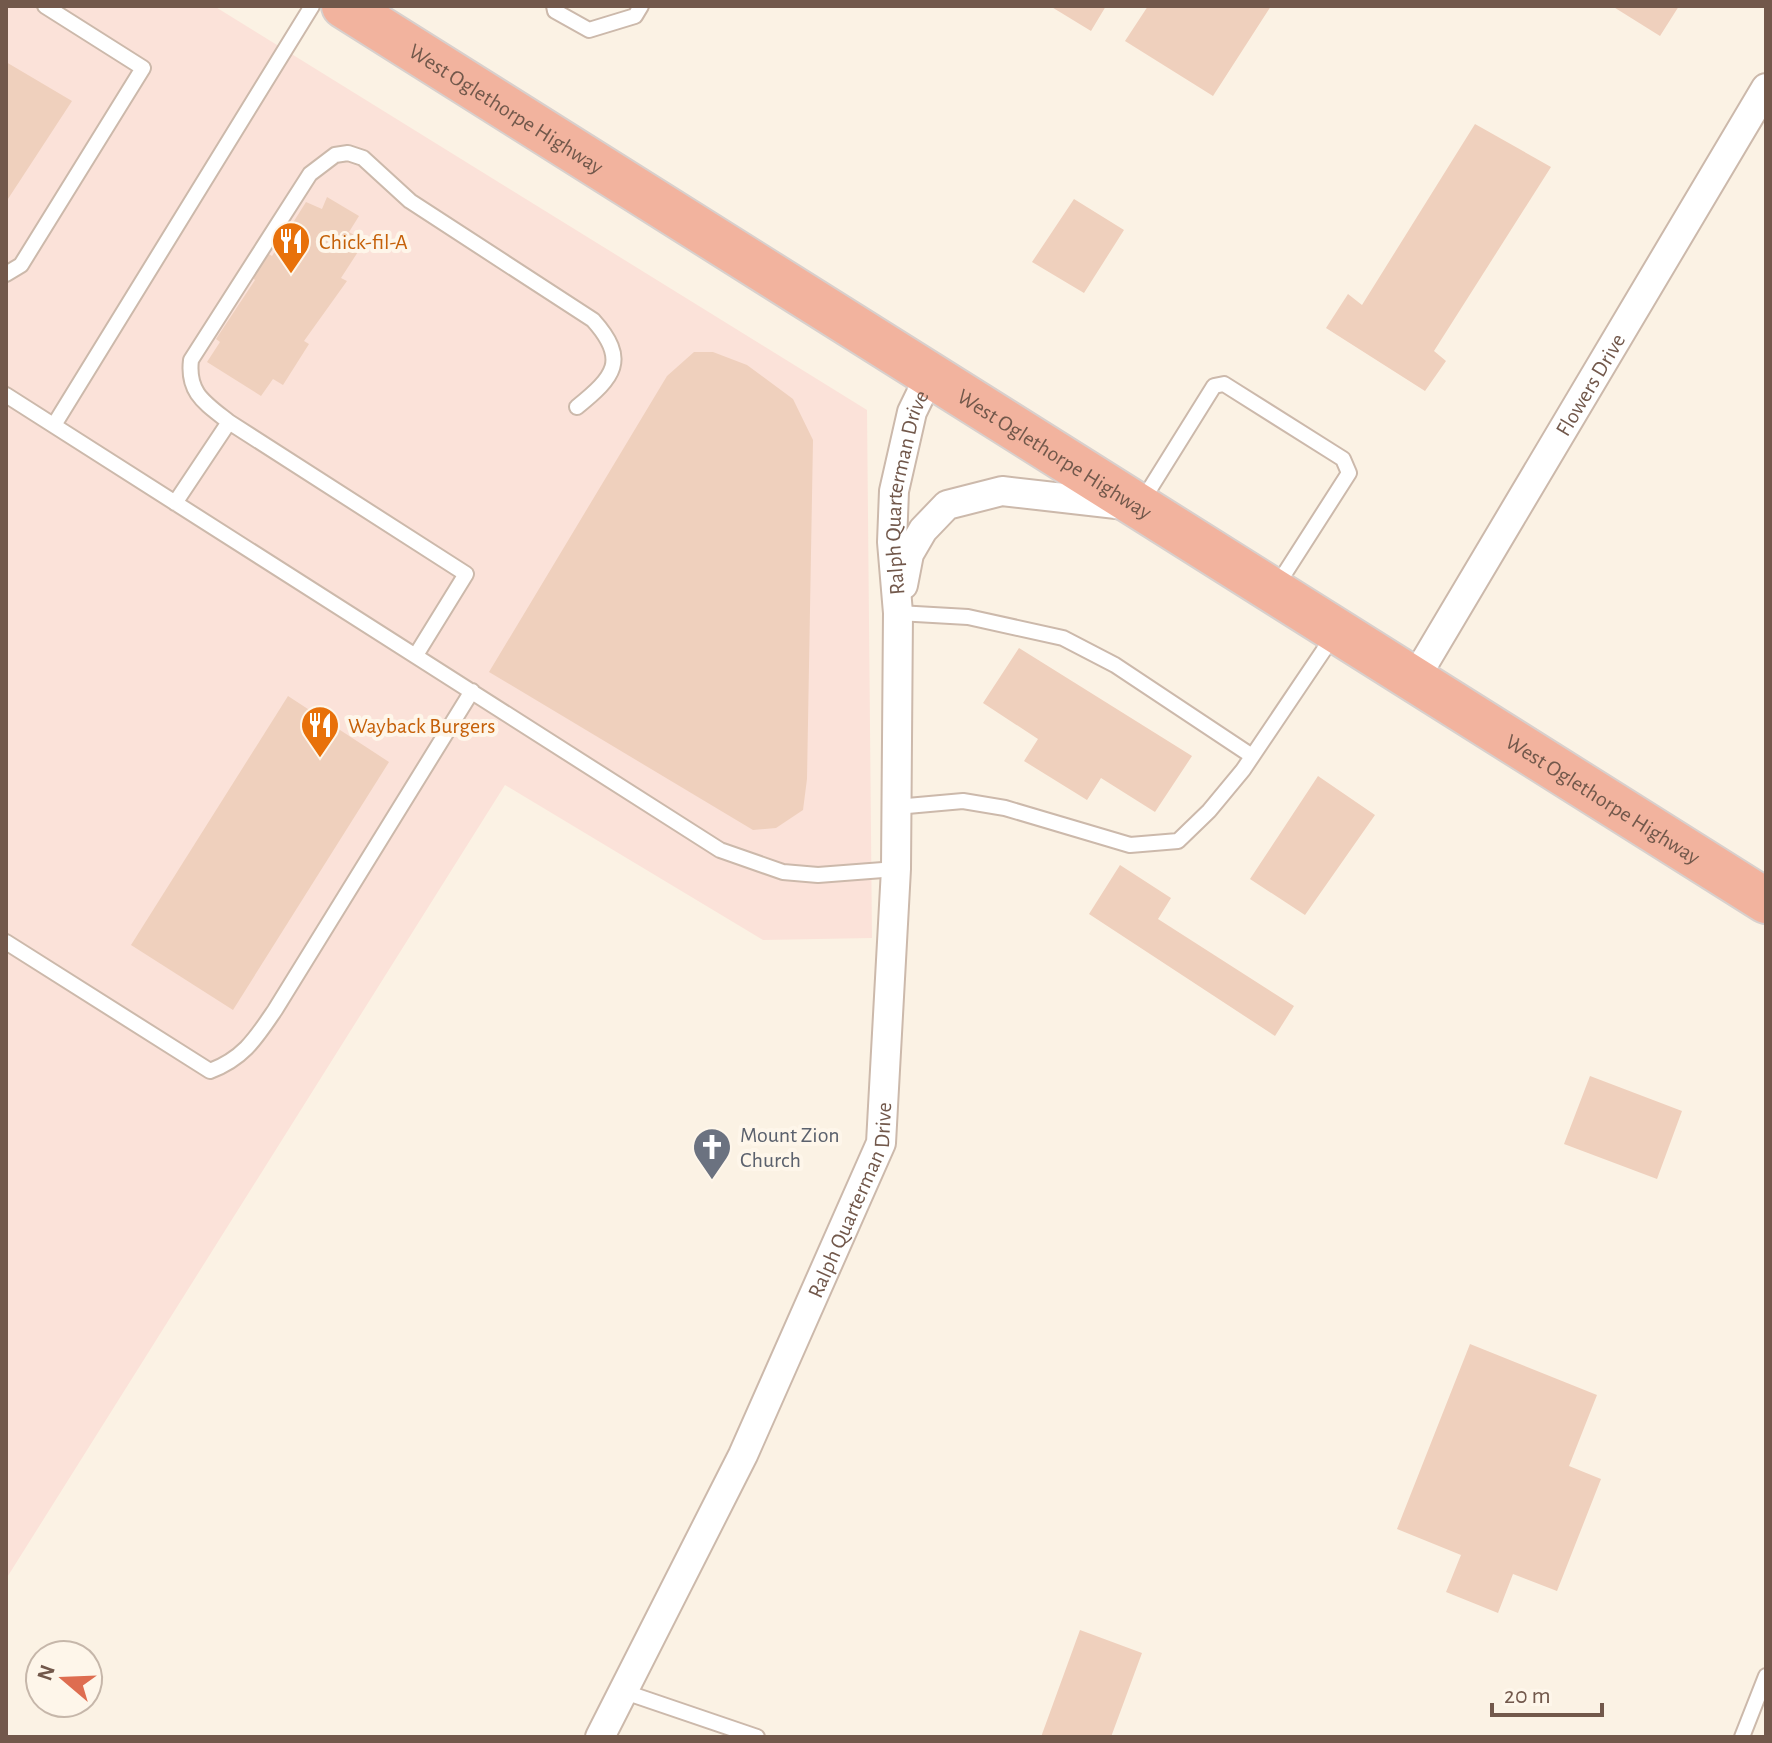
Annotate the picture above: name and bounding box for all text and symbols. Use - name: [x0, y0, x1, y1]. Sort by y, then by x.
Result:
- street label: West Oglethorpe Highway: [405, 40, 608, 179]
- restaurant icon: Chick-fil-A: [270, 220, 312, 275]
- place label: Chick-fil-A: [319, 231, 408, 253]
- street label: Flowers Drive: [1552, 330, 1629, 440]
- street label: West Oglethorpe Highway: [953, 385, 1156, 524]
- street label: Ralph Quarterman Drive: [882, 387, 933, 596]
- restaurant icon: Wayback Burgers: [299, 704, 341, 759]
- place label: Wayback Burgers: [348, 715, 495, 737]
- street label: West Oglethorpe Highway: [1502, 730, 1704, 869]
- street label: Ralph Quarterman Drive: [804, 1102, 895, 1301]
- place label: Mount Zion Church: [740, 1124, 840, 1171]
- church icon: Mount Zion Church: [691, 1126, 733, 1181]
- north arrow: [24, 1639, 104, 1719]
- text: N: [33, 1662, 59, 1684]
- scale bar: [1492, 1667, 1602, 1717]
- text: 20 m: [1504, 1684, 1551, 1708]

